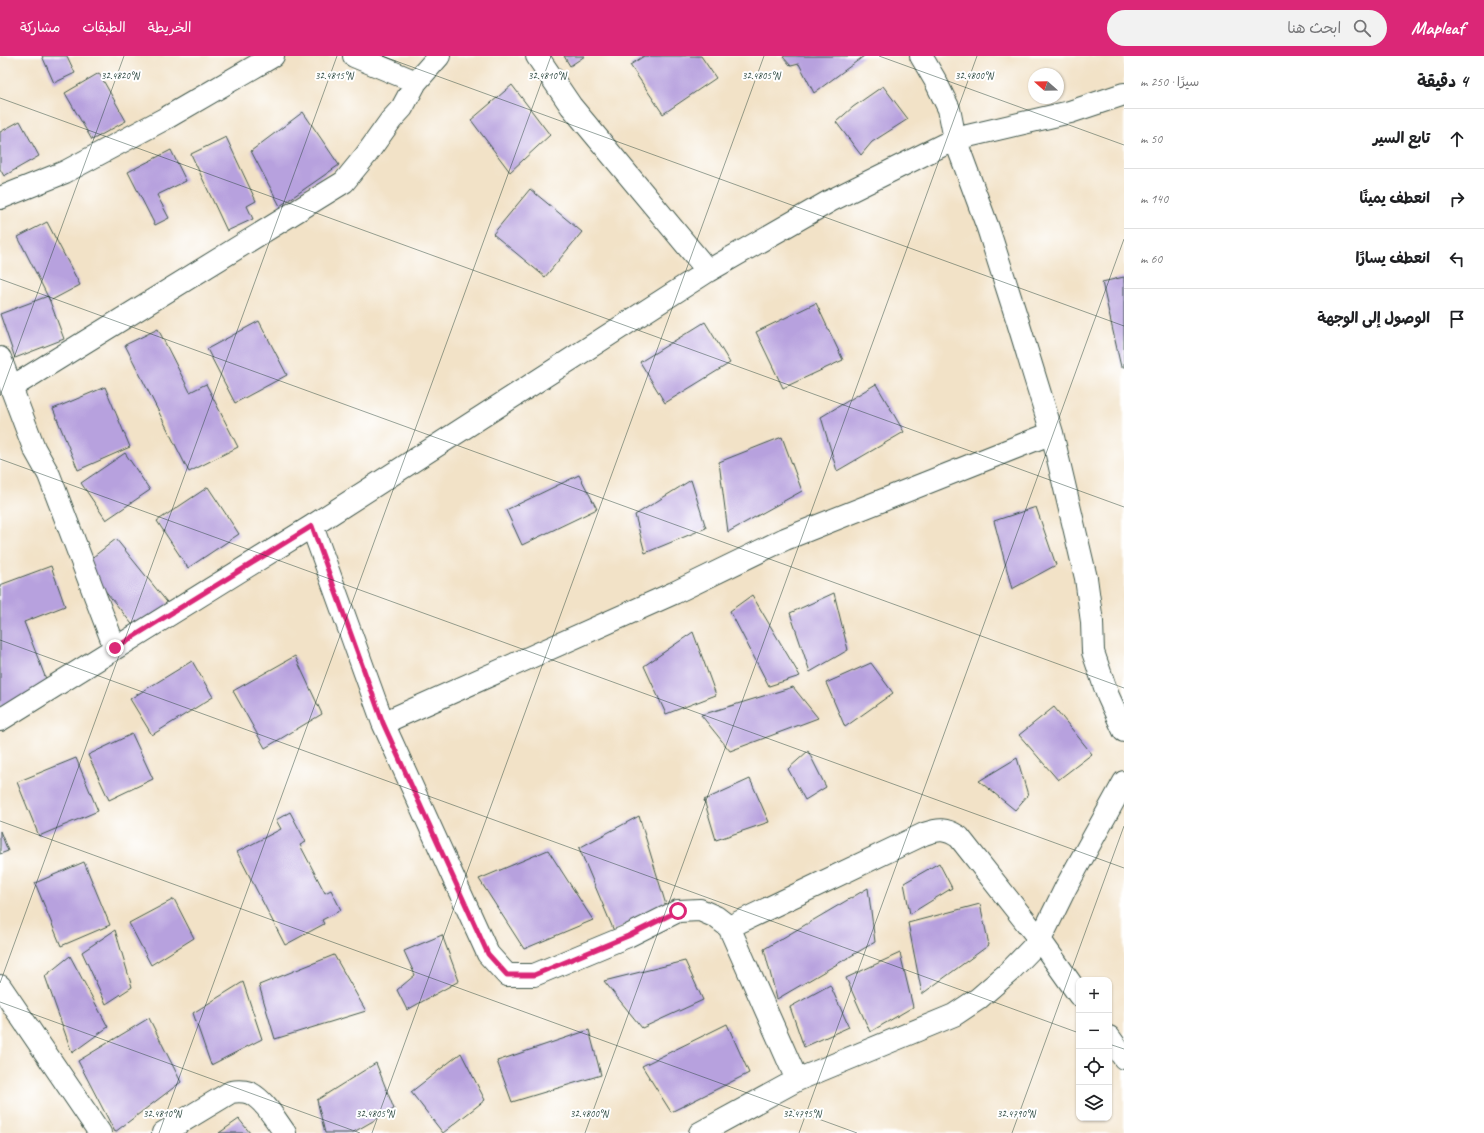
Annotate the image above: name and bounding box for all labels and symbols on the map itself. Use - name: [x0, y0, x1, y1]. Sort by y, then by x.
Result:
- north arrow: [1028, 68, 1064, 104]
- text: 32.4820°N: [101, 69, 141, 82]
- text: 32.4815°N: [315, 69, 355, 82]
- text: 32.4810°N: [528, 69, 568, 82]
- text: 32.4805°N: [742, 69, 782, 82]
- text: 32.4800°N: [955, 69, 995, 82]
- route end: [106, 639, 124, 657]
- route start: [669, 902, 687, 920]
- text: 32.4810°N: [143, 1107, 183, 1120]
- text: 32.4805°N: [356, 1107, 396, 1120]
- text: 32.4800°N: [570, 1107, 610, 1120]
- text: 32.4795°N: [783, 1107, 823, 1120]
- text: 32.4790°N: [997, 1107, 1037, 1120]

